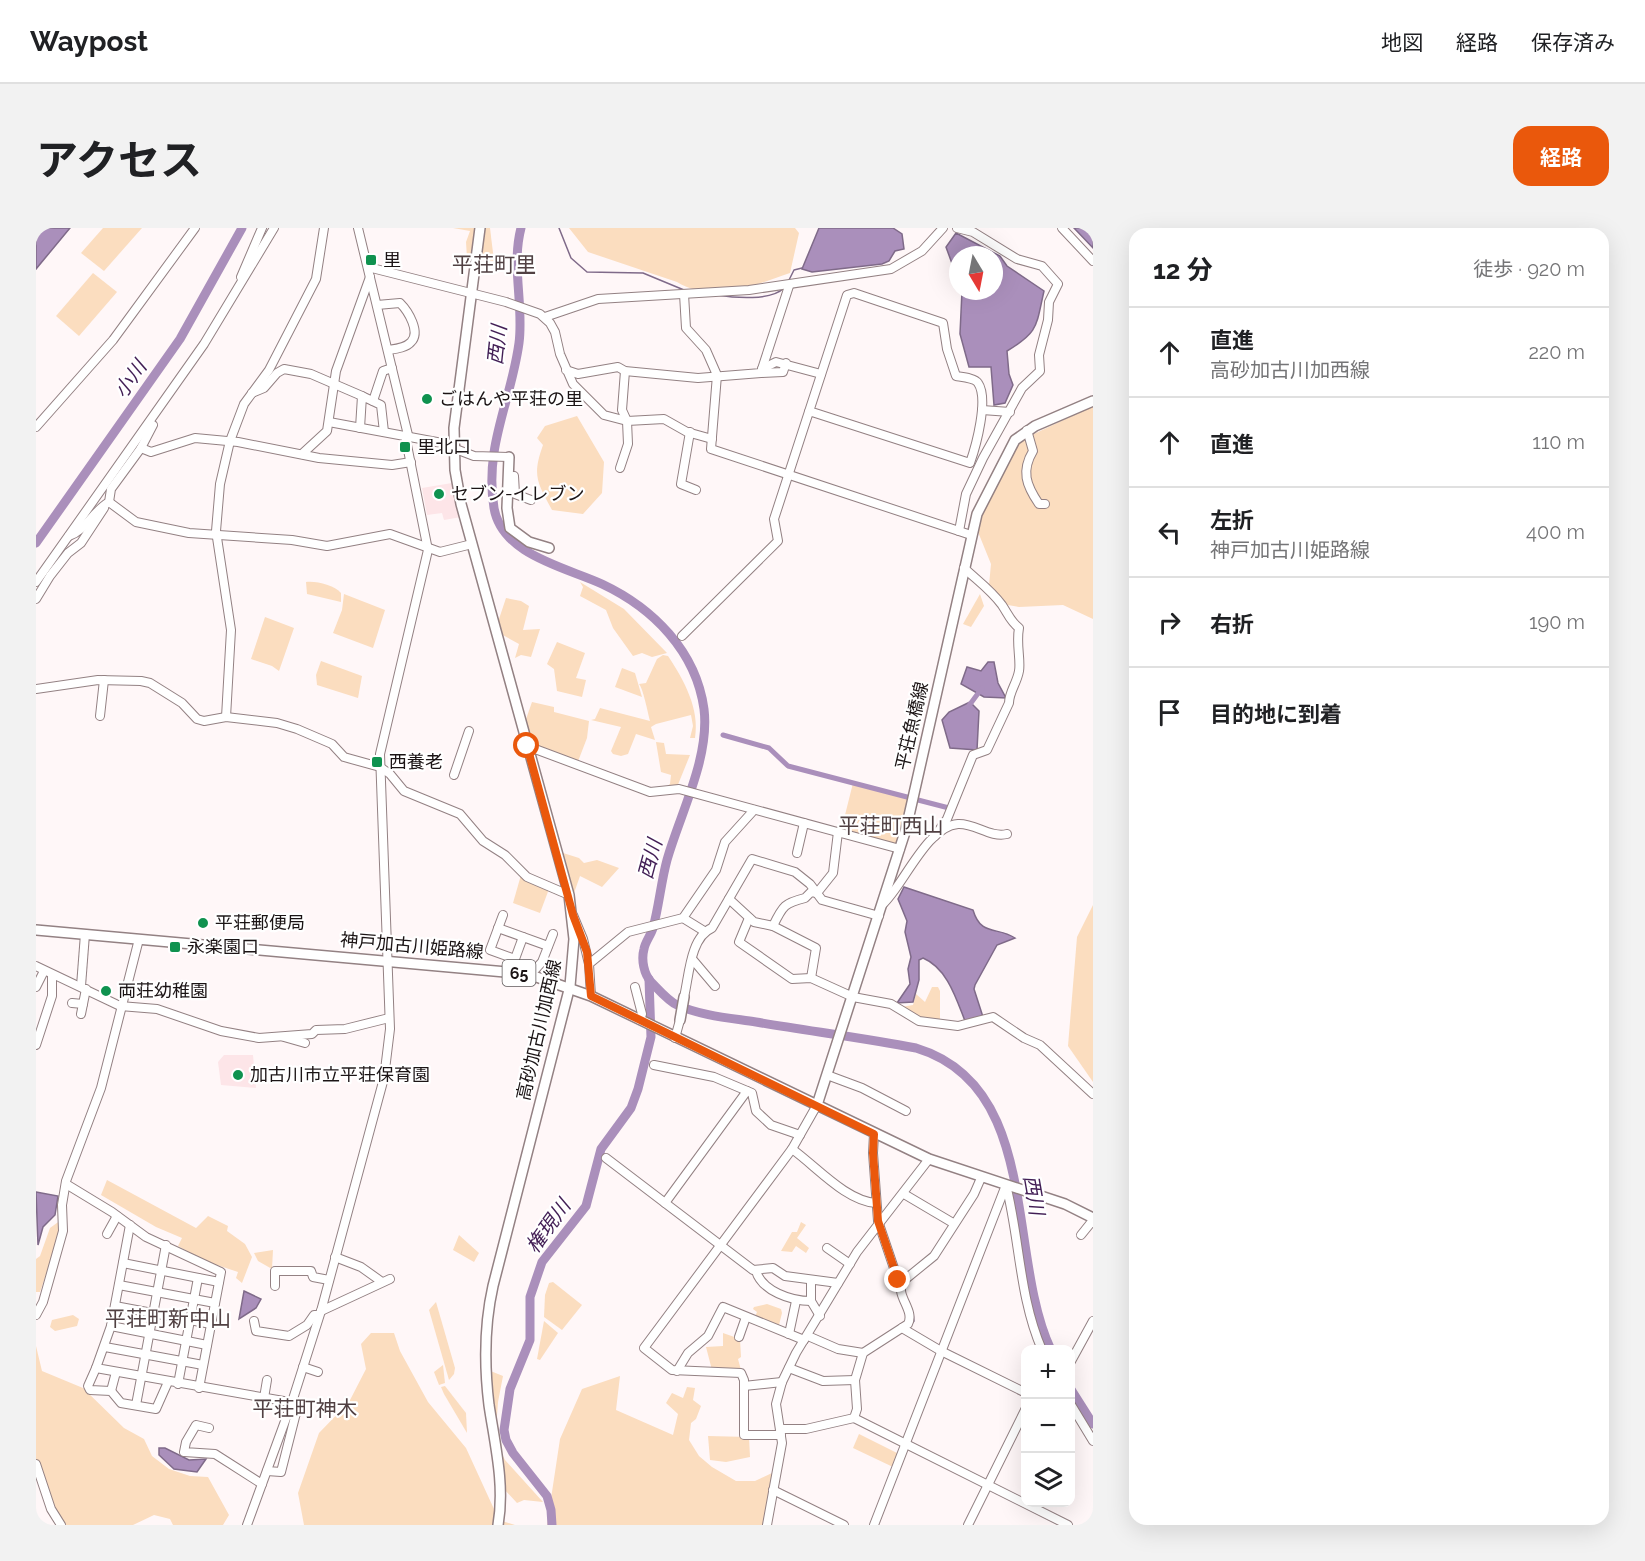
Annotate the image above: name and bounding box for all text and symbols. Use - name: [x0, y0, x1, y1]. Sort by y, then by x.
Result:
- text: Waypost: [30, 25, 148, 58]
- text: 地図: [1381, 30, 1423, 55]
- text: 経路: [1456, 30, 1498, 55]
- text: 保存済み: [1531, 30, 1615, 55]
- button: 経路: [1513, 126, 1609, 186]
- text: アクセス: [36, 136, 202, 185]
- north arrow: [949, 246, 1003, 300]
- place label: 里: [383, 249, 401, 270]
- district label: 平荘町里: [452, 252, 536, 277]
- marker: 里: [364, 253, 378, 267]
- text: 12 分: [1153, 255, 1213, 285]
- text: 徒歩 · 920 m: [1473, 257, 1585, 281]
- water label: 西川: [483, 322, 511, 366]
- text: 直進: [1210, 327, 1254, 353]
- icon: ahead: [1153, 336, 1186, 369]
- text: 220 m: [1528, 340, 1585, 364]
- water label: 小川: [109, 354, 152, 402]
- text: 高砂加古川加西線: [1210, 358, 1370, 382]
- place label: ごはんや平荘の里: [439, 388, 583, 409]
- marker: ごはんや平荘の里: [420, 392, 434, 406]
- icon: ahead: [1153, 426, 1186, 459]
- text: 110 m: [1532, 430, 1585, 454]
- text: 直進: [1210, 431, 1254, 457]
- place label: 里北口: [417, 436, 471, 457]
- marker: 里北口: [398, 440, 412, 454]
- place label: セブン-イレブン: [451, 483, 585, 504]
- marker: セブン-イレブン: [432, 487, 446, 501]
- text: 左折: [1210, 507, 1254, 533]
- icon: left: [1153, 516, 1186, 549]
- text: 400 m: [1526, 520, 1585, 544]
- text: 神戸加古川姫路線: [1210, 538, 1370, 562]
- icon: right: [1153, 606, 1186, 639]
- text: 190 m: [1529, 610, 1585, 634]
- text: 右折: [1210, 611, 1254, 637]
- street label: 平荘魚橋線: [891, 680, 932, 772]
- icon: arrive: [1153, 696, 1186, 729]
- text: 目的地に到着: [1210, 701, 1342, 727]
- route start: [513, 732, 539, 758]
- place label: 西養老: [389, 751, 443, 772]
- marker: 西養老: [370, 755, 384, 769]
- district label: 平荘町西山: [839, 813, 944, 838]
- water label: 西川: [633, 835, 667, 881]
- place label: 平荘郵便局: [215, 912, 305, 933]
- marker: 平荘郵便局: [196, 916, 210, 930]
- street label: 神戸加古川姫路線: [339, 929, 485, 962]
- place label: 永楽園口: [187, 936, 259, 957]
- marker: 永楽園口: [168, 940, 182, 954]
- street label: 高砂加古川加西線: [512, 957, 565, 1102]
- road number: 65: [502, 960, 536, 986]
- place label: 両荘幼稚園: [118, 980, 208, 1001]
- marker: 両荘幼稚園: [99, 984, 113, 998]
- place label: 加古川市立平荘保育園: [250, 1064, 430, 1085]
- marker: 加古川市立平荘保育園: [231, 1068, 245, 1082]
- water label: 西川: [1019, 1173, 1050, 1219]
- water label: 権現川: [521, 1193, 577, 1257]
- route end: [884, 1266, 910, 1292]
- district label: 平荘町新中山: [105, 1306, 231, 1331]
- map controls: [1021, 1345, 1075, 1507]
- button: +: [1021, 1345, 1075, 1399]
- district label: 平荘町神木: [253, 1396, 358, 1421]
- button: −: [1021, 1399, 1075, 1453]
- button: layers: [1021, 1453, 1075, 1507]

